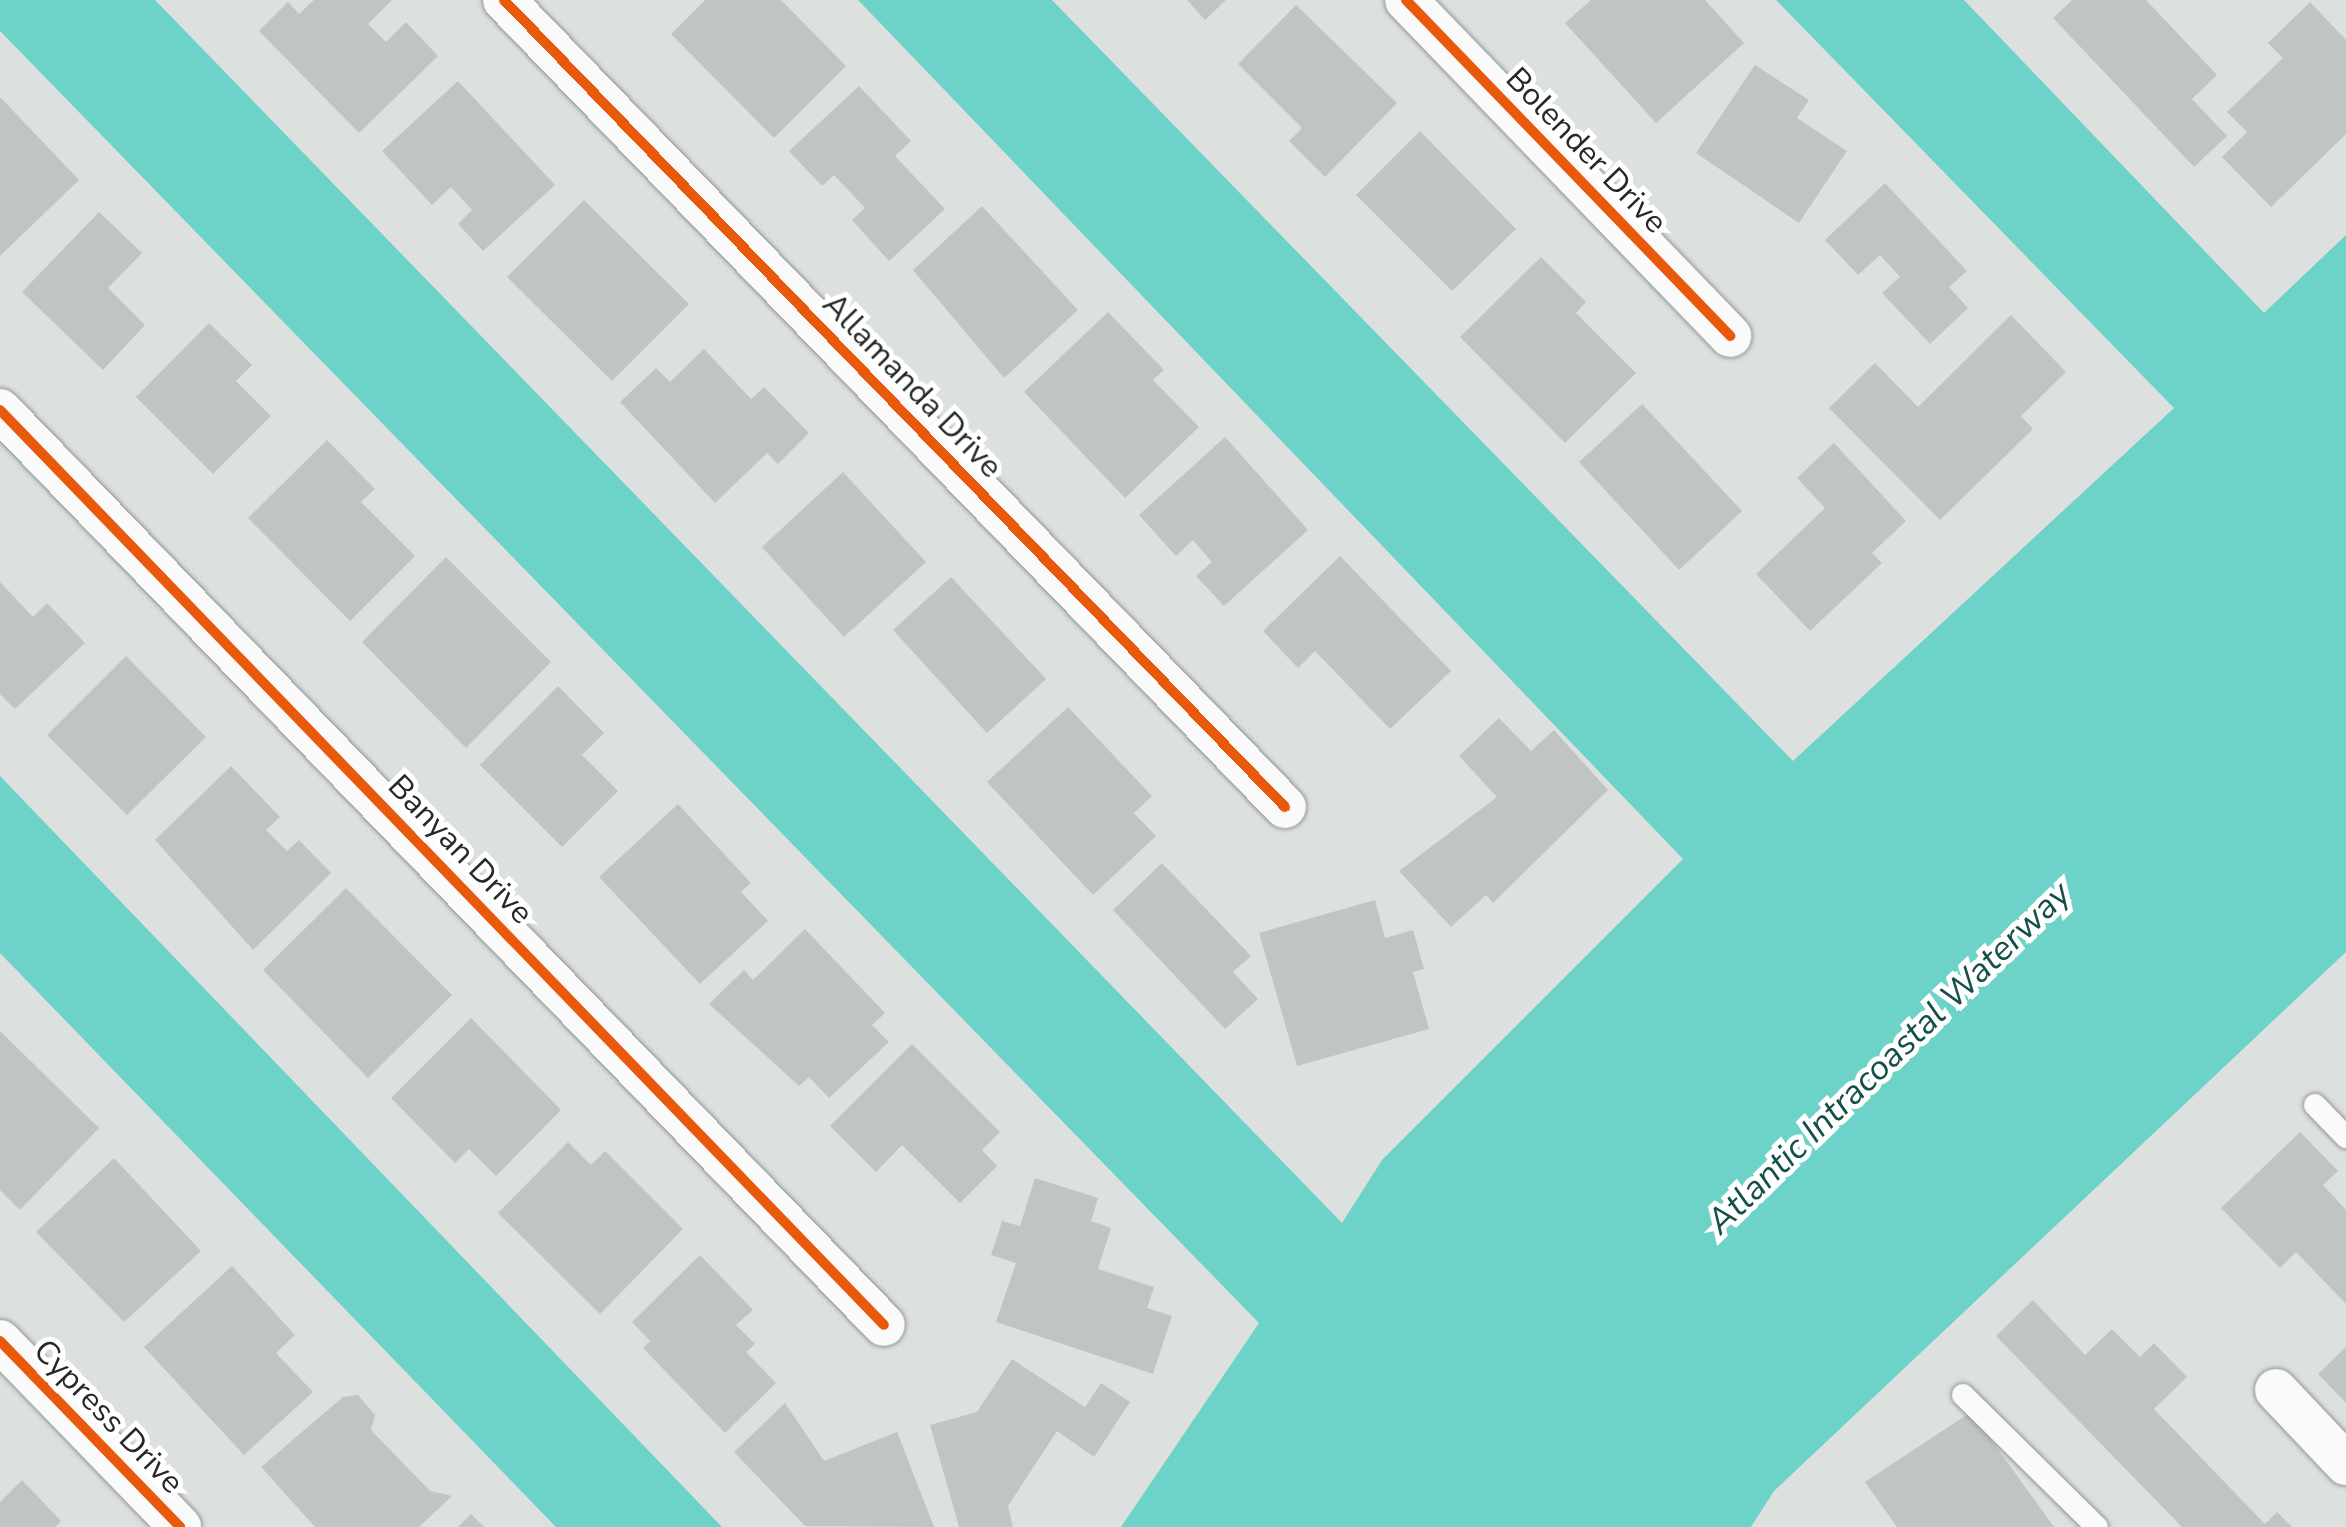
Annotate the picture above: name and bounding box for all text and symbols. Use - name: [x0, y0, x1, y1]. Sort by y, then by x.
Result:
- street label: Bolender Drive: [1497, 60, 1675, 242]
- street label: Allamanda Drive: [814, 286, 1010, 486]
- street label: Banyan Drive: [380, 768, 540, 932]
- water label: Atlantic Intracoastal Waterway: [1698, 873, 2080, 1243]
- street label: Cypress Drive: [25, 1332, 191, 1502]

